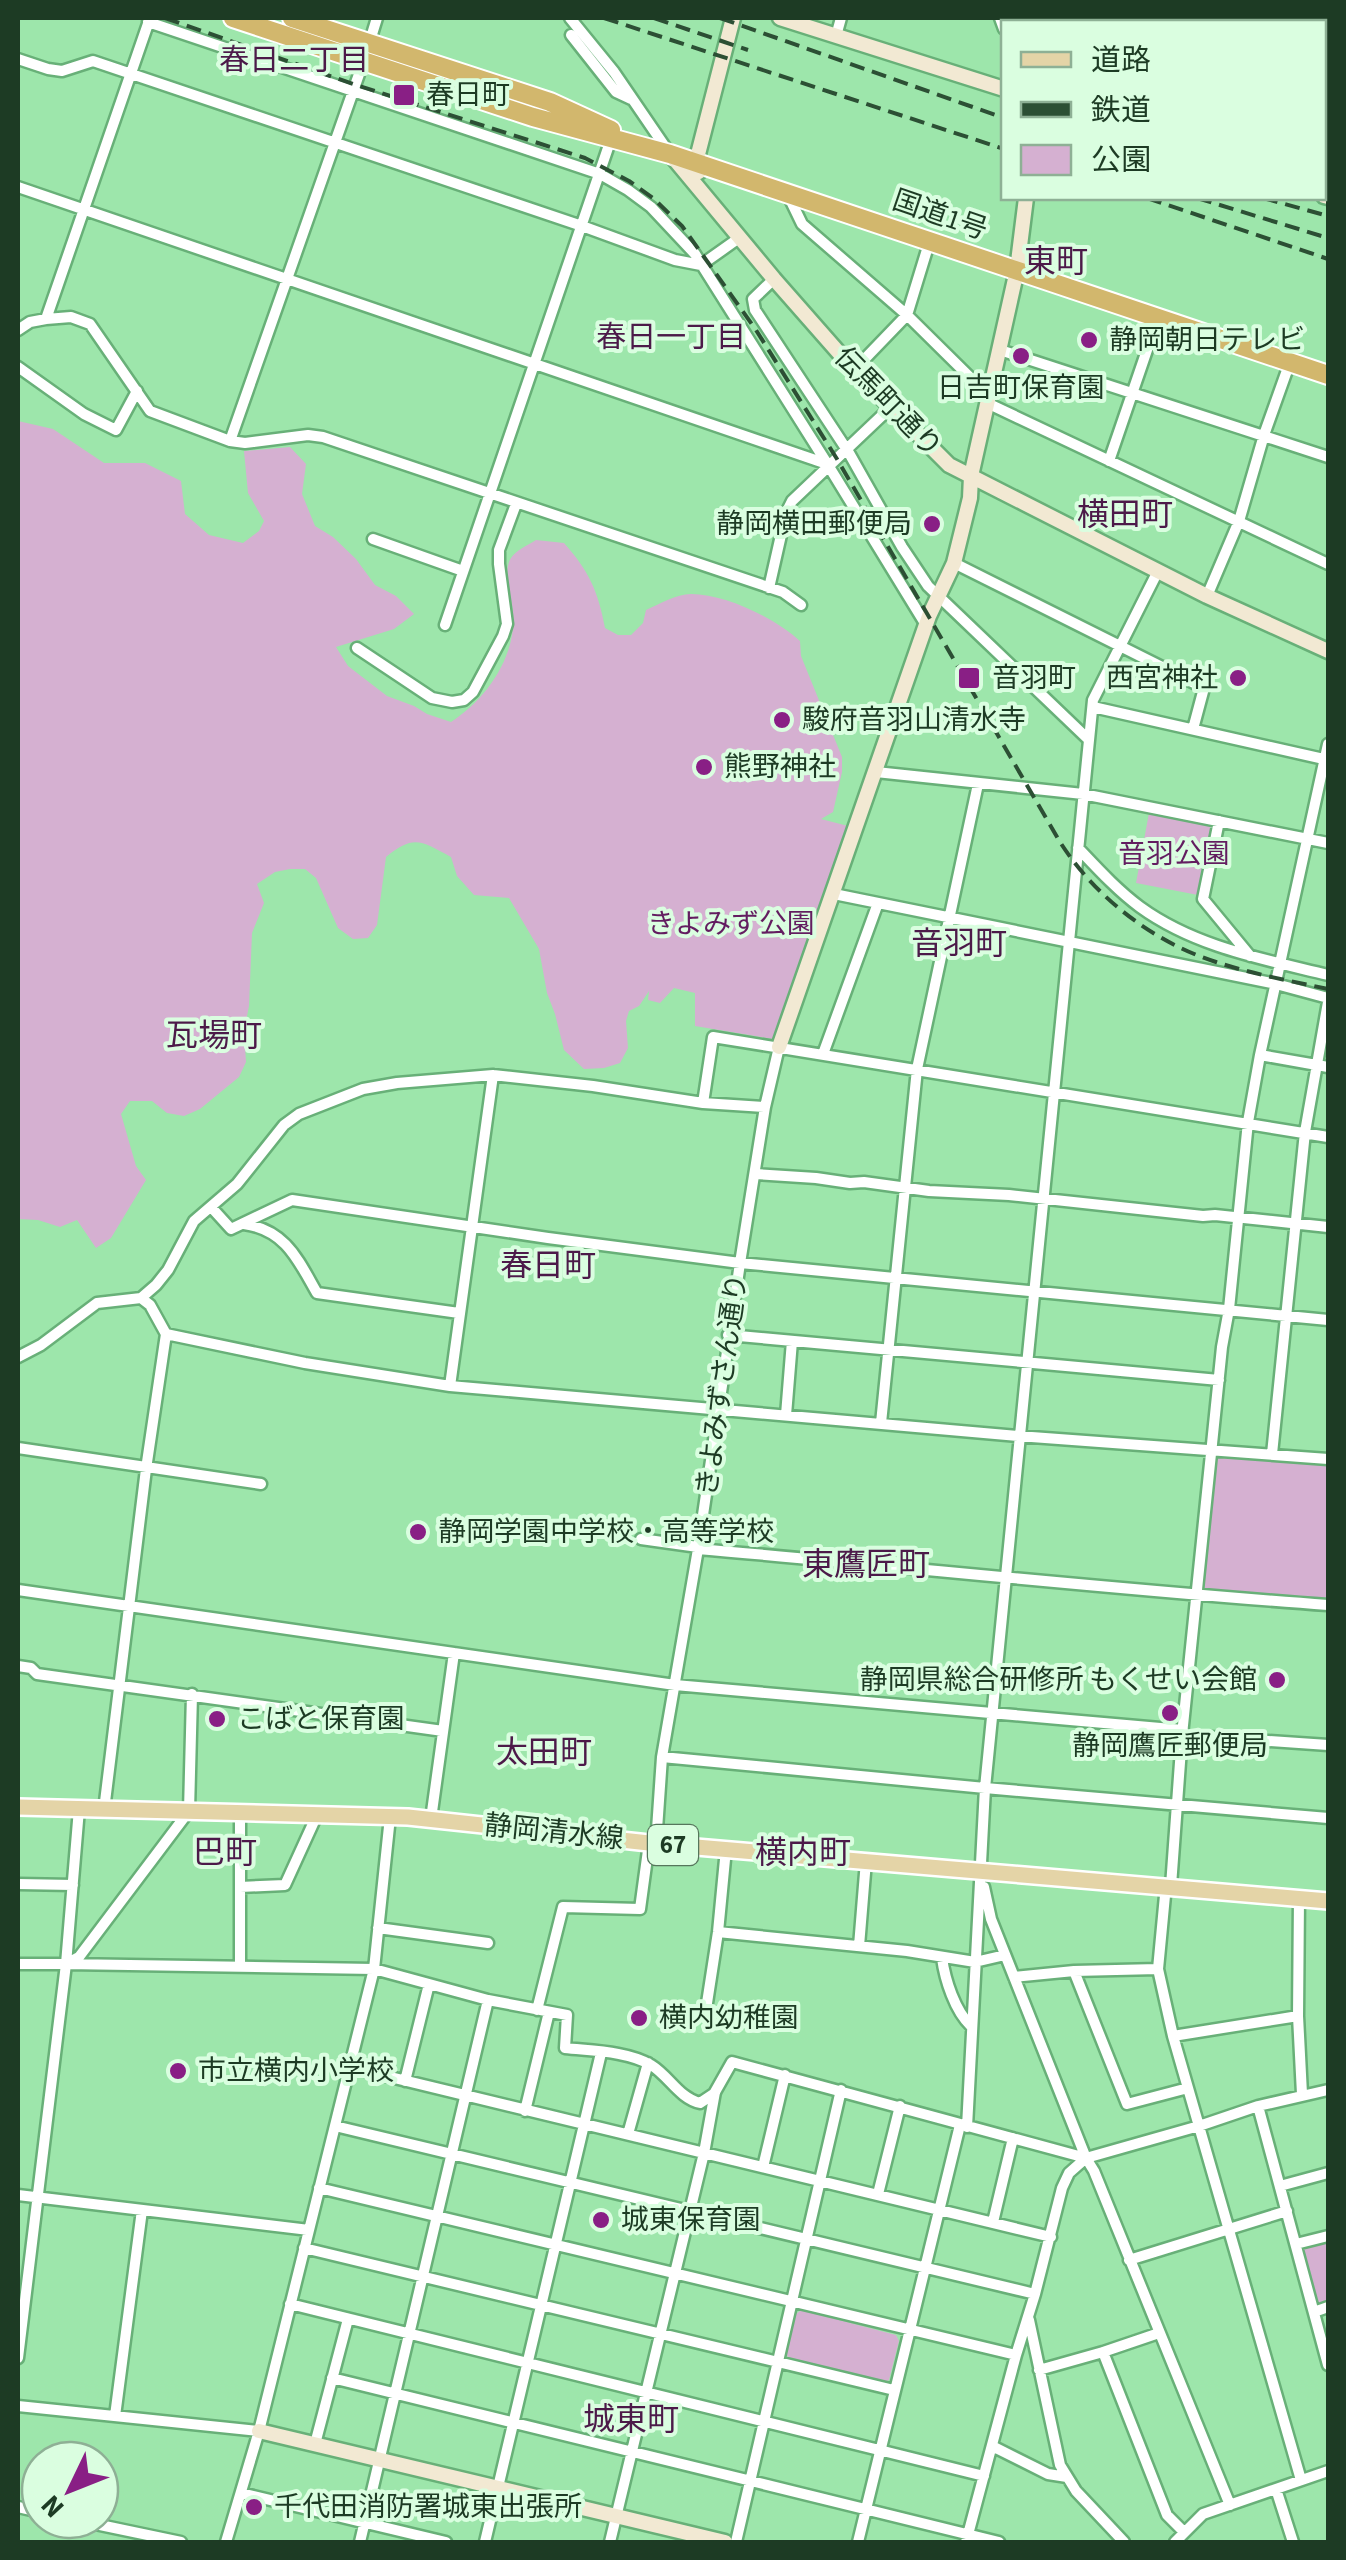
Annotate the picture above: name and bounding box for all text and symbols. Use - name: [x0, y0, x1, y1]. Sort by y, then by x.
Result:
- legend: [1001, 20, 1326, 200]
- district label: 春日二丁目: [219, 39, 369, 82]
- text: 道路: [1091, 39, 1151, 82]
- place label: 春日町: [426, 75, 510, 115]
- marker: 春日町: [391, 82, 417, 108]
- text: 鉄道: [1091, 89, 1151, 132]
- text: 公園: [1091, 139, 1151, 182]
- street label: 国道1号: [887, 180, 993, 250]
- district label: 東町: [1024, 239, 1088, 285]
- district label: 春日一丁目: [596, 316, 746, 359]
- place label: 静岡朝日テレビ: [1109, 320, 1305, 360]
- marker: 静岡朝日テレビ: [1078, 329, 1100, 351]
- street label: 伝馬町通り: [825, 338, 951, 466]
- marker: 日吉町保育園: [1010, 345, 1032, 367]
- place label: 日吉町保育園: [937, 368, 1105, 408]
- district label: 横田町: [1077, 492, 1173, 538]
- place label: 静岡横田郵便局: [716, 504, 912, 544]
- marker: 静岡横田郵便局: [921, 513, 943, 535]
- place label: 音羽町: [992, 658, 1076, 698]
- place label: 西宮神社: [1106, 658, 1218, 698]
- marker: 音羽町: [956, 665, 982, 691]
- marker: 西宮神社: [1227, 667, 1249, 689]
- place label: 駿府音羽山清水寺: [802, 700, 1026, 740]
- marker: 駿府音羽山清水寺: [771, 709, 793, 731]
- place label: 熊野神社: [724, 747, 836, 787]
- marker: 熊野神社: [693, 756, 715, 778]
- park label: 音羽公園: [1118, 834, 1230, 874]
- park label: きよみず公園: [647, 904, 815, 944]
- district label: 音羽町: [911, 921, 1007, 967]
- district label: 瓦場町: [166, 1013, 262, 1059]
- district label: 春日町: [500, 1243, 596, 1289]
- street label: きよみずさん通り: [687, 1271, 757, 1499]
- place label: 静岡学園中学校・高等学校: [438, 1512, 774, 1552]
- marker: 静岡学園中学校・高等学校: [407, 1521, 429, 1543]
- district label: 東鷹匠町: [802, 1542, 930, 1588]
- place label: 静岡県総合研修所 もくせい会館: [859, 1660, 1257, 1700]
- marker: 静岡県総合研修所 もくせい会館: [1266, 1669, 1288, 1691]
- place label: こばと保育園: [237, 1699, 405, 1739]
- marker: 静岡鷹匠郵便局: [1159, 1702, 1181, 1724]
- marker: こばと保育園: [206, 1708, 228, 1730]
- place label: 静岡鷹匠郵便局: [1072, 1726, 1268, 1766]
- district label: 太田町: [496, 1730, 592, 1776]
- street label: 静岡清水線: [482, 1805, 626, 1859]
- road number: 67: [648, 1825, 698, 1865]
- district label: 巴町: [193, 1830, 257, 1876]
- district label: 横内町: [755, 1830, 851, 1876]
- place label: 横内幼稚園: [659, 1998, 799, 2038]
- marker: 横内幼稚園: [628, 2007, 650, 2029]
- place label: 市立横内小学校: [198, 2051, 394, 2091]
- marker: 市立横内小学校: [167, 2060, 189, 2082]
- place label: 城東保育園: [621, 2200, 761, 2240]
- marker: 城東保育園: [590, 2209, 612, 2231]
- district label: 城東町: [583, 2397, 679, 2443]
- north arrow: [20, 2440, 120, 2540]
- text: N: [31, 2486, 73, 2527]
- place label: 千代田消防署城東出張所: [274, 2487, 582, 2527]
- marker: 千代田消防署城東出張所: [243, 2496, 265, 2518]

